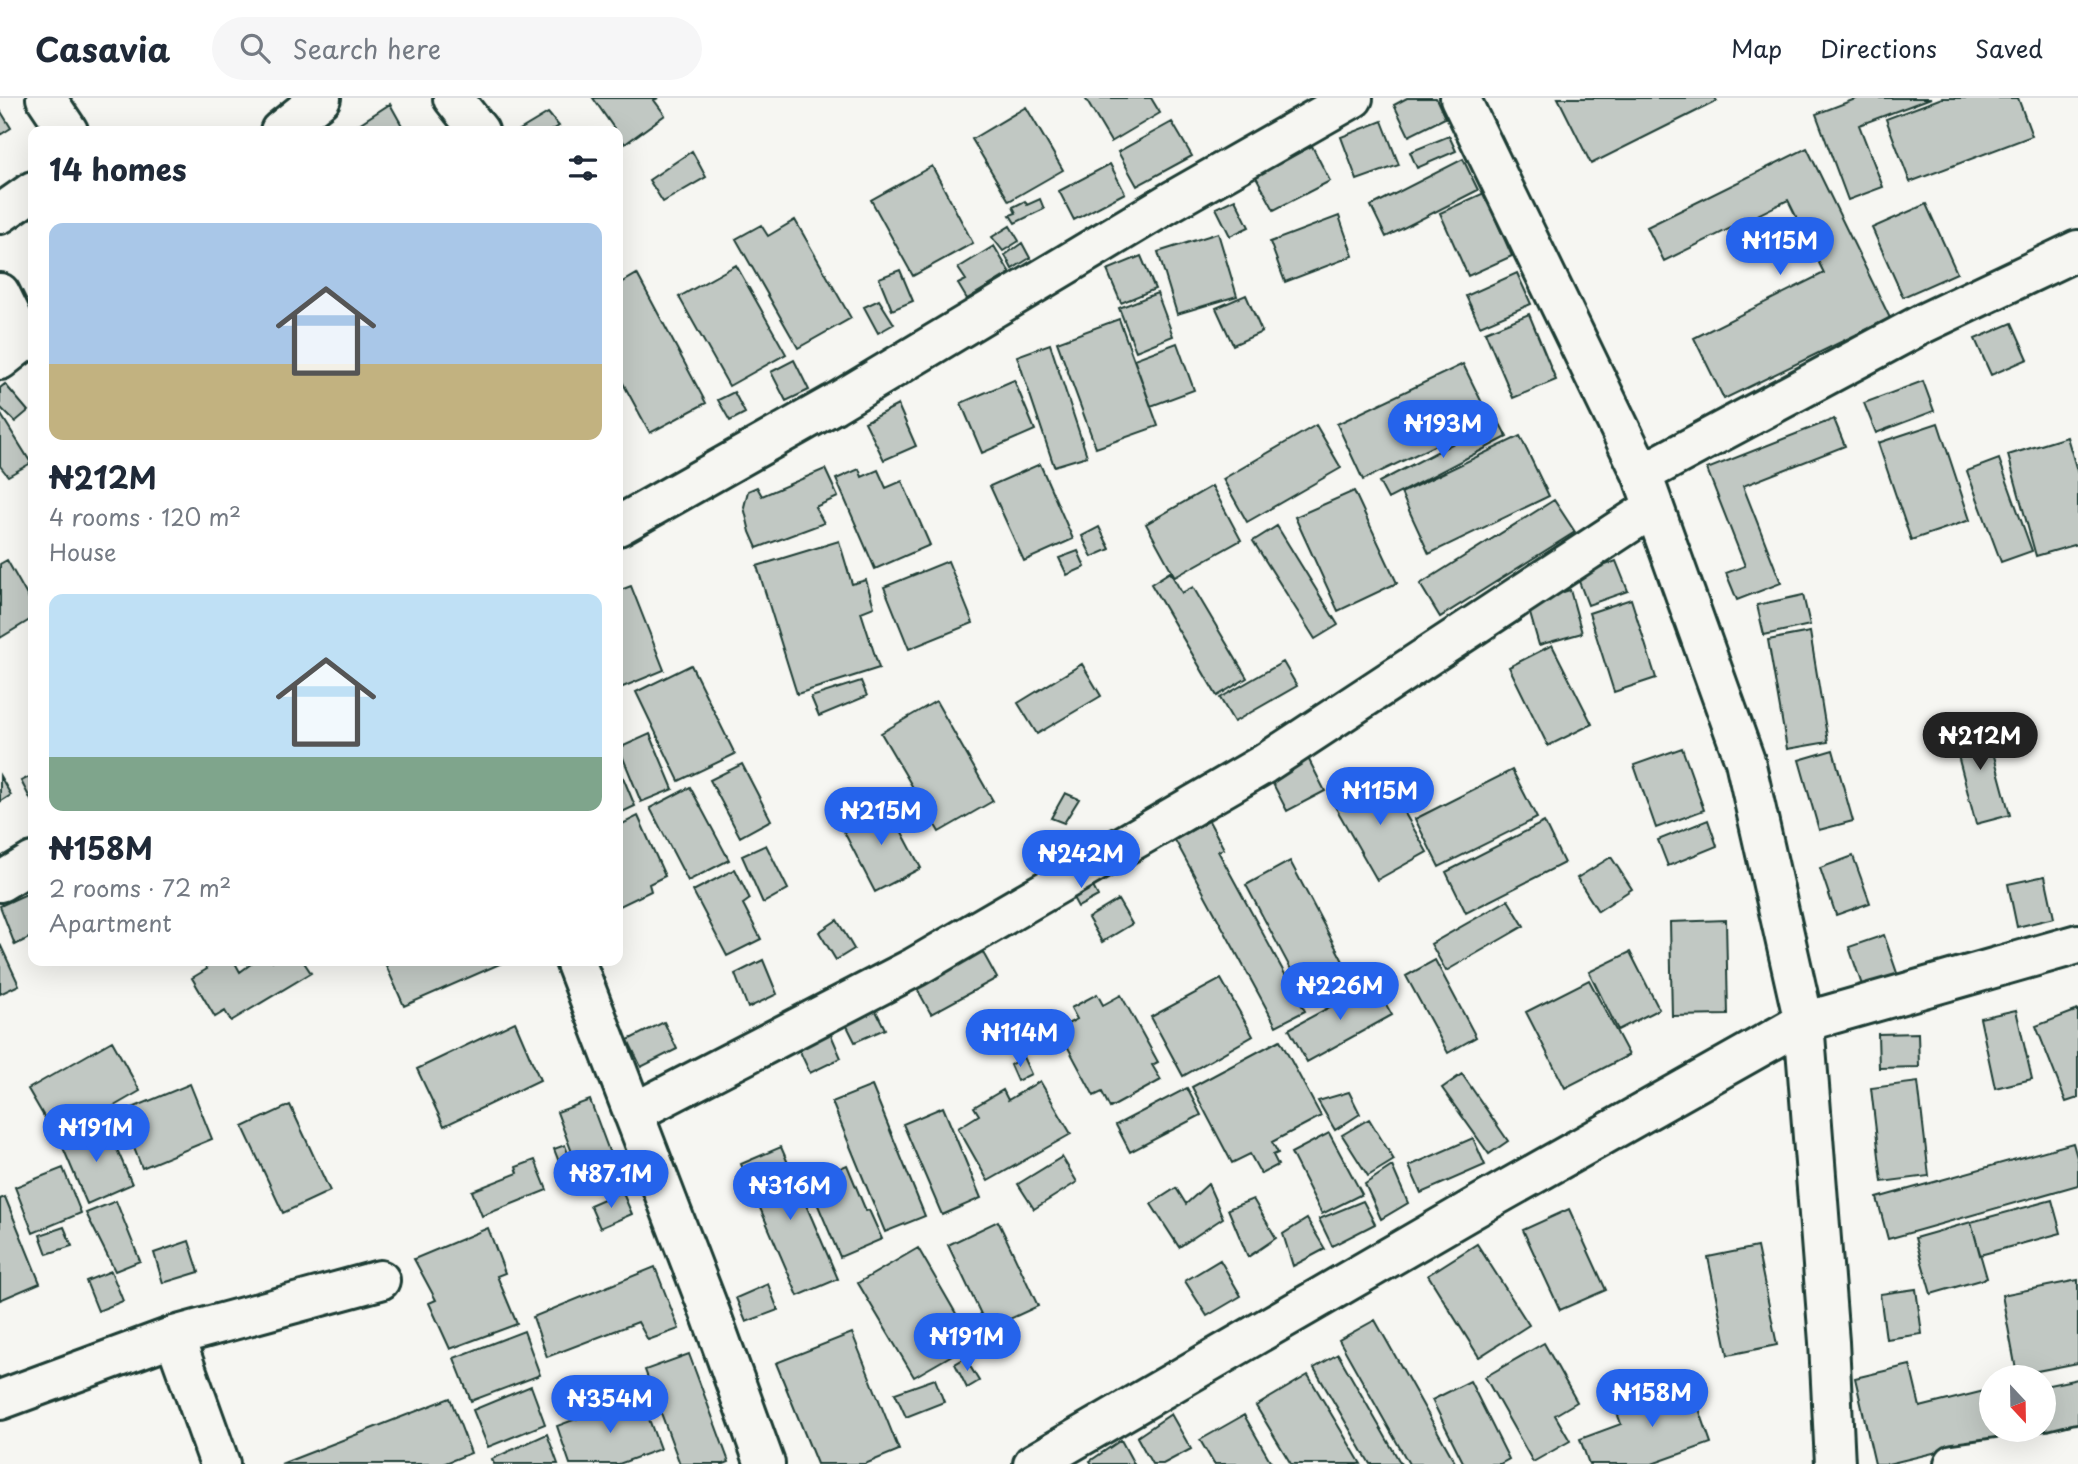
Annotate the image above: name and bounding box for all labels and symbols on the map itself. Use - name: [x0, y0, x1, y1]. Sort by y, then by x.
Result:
- pin: ₦115M: [1731, 218, 1829, 277]
- pin: ₦193M: [1394, 400, 1492, 460]
- pin: ₦212M: [1931, 712, 2029, 772]
- pin: ₦115M: [1331, 768, 1429, 827]
- pin: ₦215M: [832, 788, 930, 847]
- pin: ₦242M: [1032, 830, 1130, 890]
- pin: ₦226M: [1291, 962, 1389, 1022]
- pin: ₦114M: [971, 1010, 1069, 1069]
- pin: ₦191M: [47, 1104, 145, 1164]
- pin: ₦87.1M: [554, 1150, 668, 1210]
- pin: ₦316M: [741, 1162, 839, 1222]
- pin: ₦191M: [918, 1314, 1016, 1373]
- north arrow: [1979, 1365, 2056, 1442]
- pin: ₦158M: [1603, 1370, 1701, 1429]
- pin: ₦354M: [561, 1376, 659, 1435]

